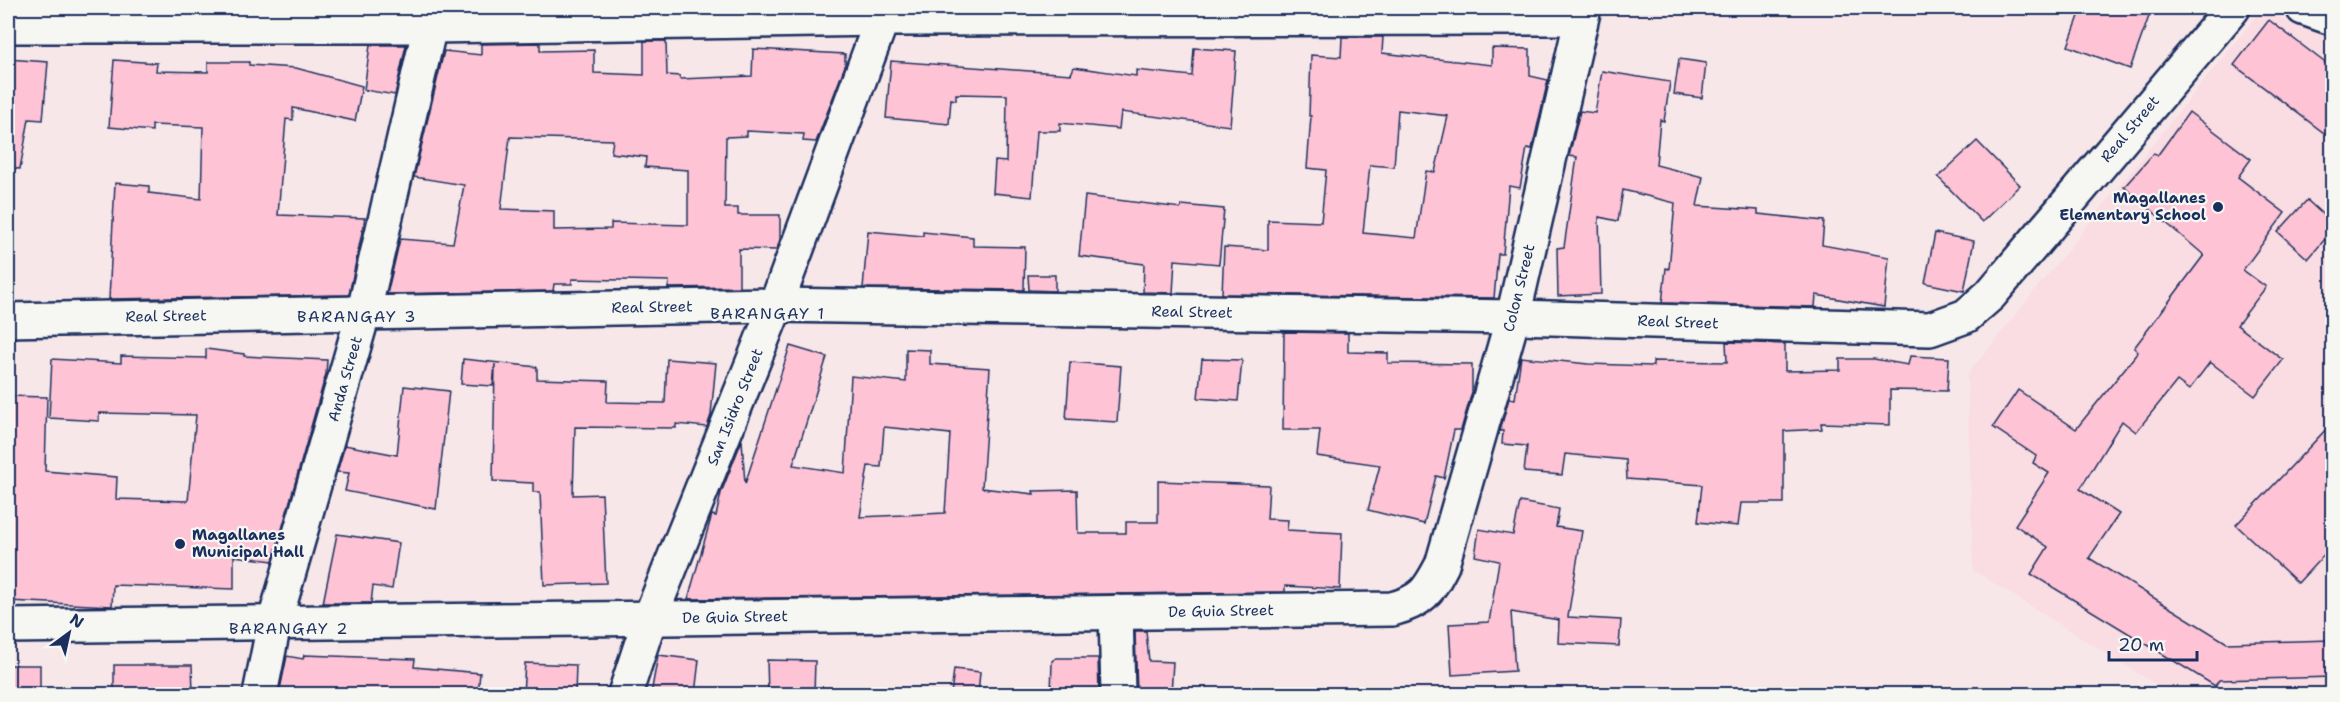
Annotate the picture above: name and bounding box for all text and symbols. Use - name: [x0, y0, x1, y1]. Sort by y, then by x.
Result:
- street label: Real Street: [2096, 91, 2164, 167]
- place label: Magallanes Elementary School: [2059, 188, 2206, 225]
- marker: Magallanes Elementary School: [2211, 200, 2225, 214]
- street label: Colon Street: [1498, 242, 1540, 334]
- street label: Real Street: [611, 296, 693, 318]
- street label: Real Street: [1151, 301, 1233, 323]
- district label: BARANGAY 1: [710, 303, 826, 324]
- street label: Real Street: [125, 305, 207, 327]
- district label: BARANGAY 3: [297, 306, 417, 327]
- street label: Real Street: [1637, 311, 1719, 333]
- street label: Anda Street: [323, 334, 367, 424]
- street label: San Isidro Street: [702, 345, 768, 469]
- place label: Magallanes Municipal Hall: [192, 525, 304, 562]
- marker: Magallanes Municipal Hall: [173, 537, 187, 551]
- street label: De Guia Street: [1168, 600, 1274, 622]
- north arrow: [39, 603, 99, 663]
- street label: De Guia Street: [682, 606, 788, 628]
- text: N: [66, 609, 88, 633]
- district label: BARANGAY 2: [229, 618, 349, 639]
- scale bar: [2109, 624, 2198, 662]
- text: 20 m: [2118, 633, 2164, 657]

